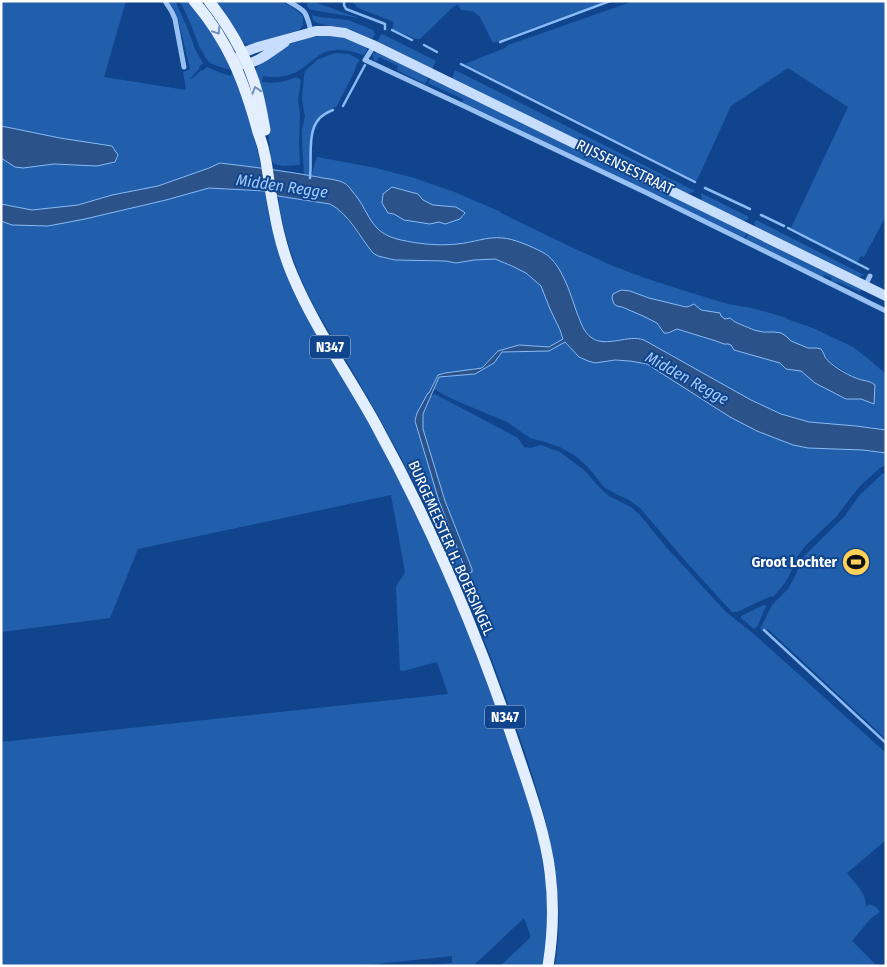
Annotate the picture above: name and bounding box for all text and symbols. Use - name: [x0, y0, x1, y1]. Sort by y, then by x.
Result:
- one-way arrow: [210, 26, 220, 35]
- one-way arrow: [252, 87, 262, 95]
- street label: RIJSSENSESTRAAT: [574, 136, 676, 198]
- water label: Midden Regge: [235, 170, 329, 202]
- road number: N347: [310, 336, 350, 358]
- water label: Midden Regge: [642, 347, 732, 409]
- street label: BURGEMEESTER H. BOERSINGEL: [404, 458, 498, 638]
- sports icon: Groot Lochter: [841, 547, 871, 577]
- place label: Groot Lochter: [751, 553, 838, 571]
- road number: N347: [485, 706, 525, 729]

